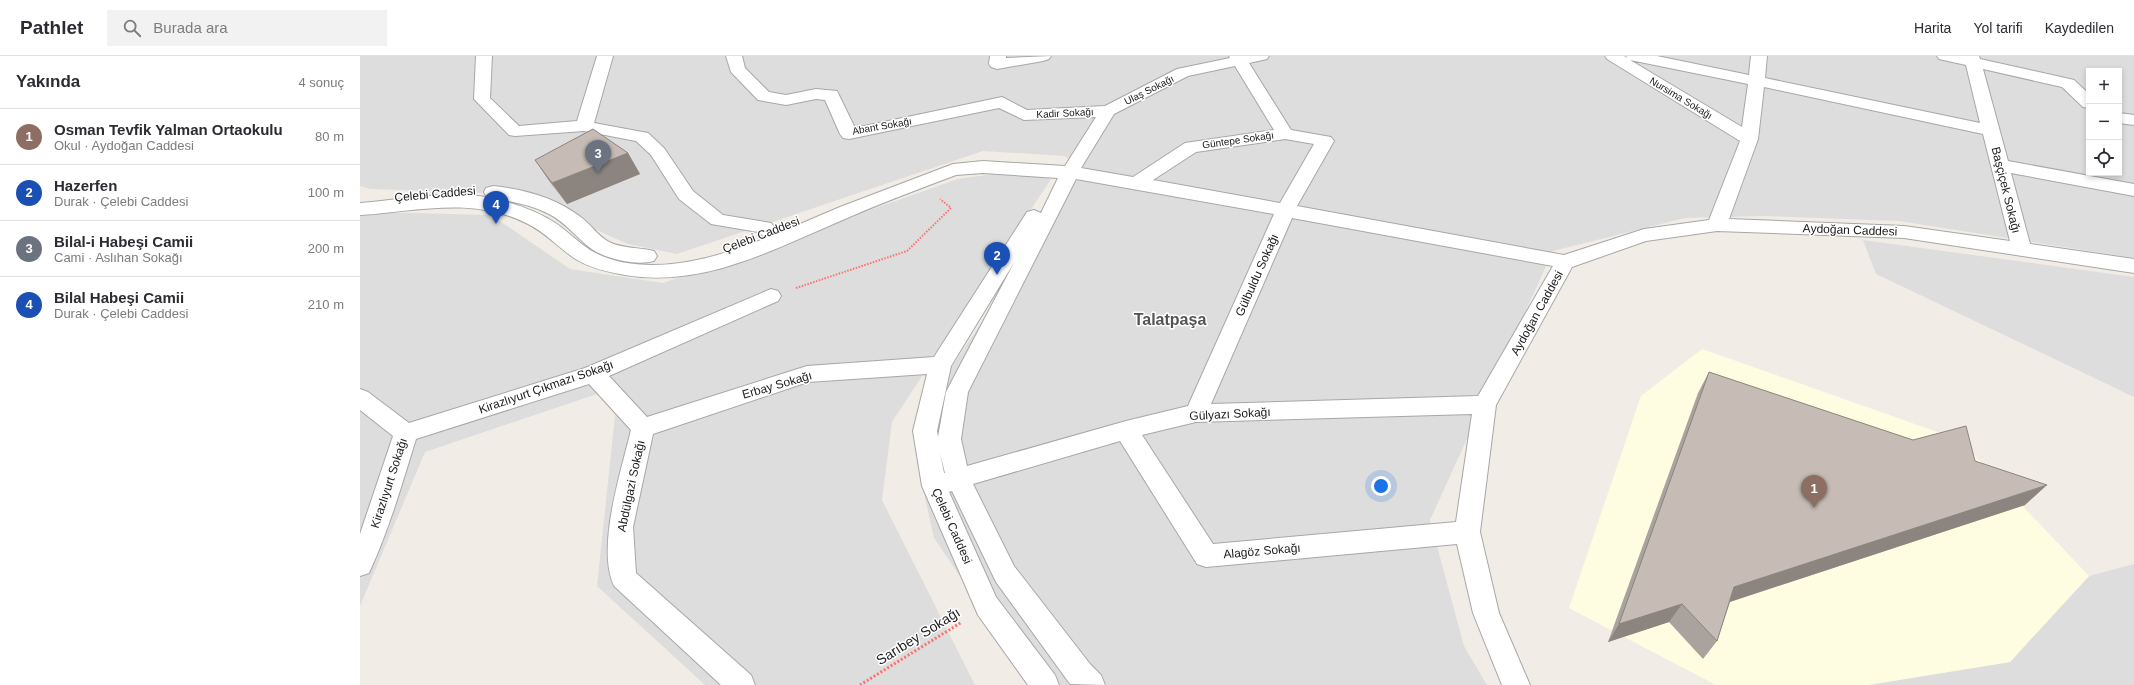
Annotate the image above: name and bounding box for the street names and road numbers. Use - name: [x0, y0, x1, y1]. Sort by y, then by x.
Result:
- street label: Ulaş Sokağı: [1122, 73, 1176, 107]
- street label: Nursima Sokağı: [1648, 75, 1714, 121]
- street label: Kadir Sokağı: [1036, 106, 1094, 120]
- street label: Abant Sokağı: [851, 115, 913, 137]
- street label: Güntepe Sokağı: [1201, 130, 1275, 150]
- street label: Başçiçek Sokağı: [1988, 145, 2024, 235]
- street label: Çelebi Caddesi: [394, 183, 476, 205]
- street label: Çelebi Caddesi: [720, 214, 802, 256]
- street label: Aydoğan Caddesi: [1803, 221, 1897, 239]
- street label: Gülbuldu Sokağı: [1233, 232, 1281, 318]
- street label: Aydoğan Caddesi: [1508, 268, 1566, 358]
- street label: Kirazlıyurt Çıkmazı Sokağı: [477, 357, 615, 417]
- street label: Erbay Sokağı: [740, 368, 814, 402]
- street label: Gülyazı Sokağı: [1189, 405, 1271, 423]
- street label: Kirazlıyurt Sokağı: [368, 436, 410, 530]
- street label: Abdülgazi Sokağı: [614, 439, 648, 533]
- street label: Çelebi Caddesi: [929, 486, 975, 566]
- street label: Alagöz Sokağı: [1223, 541, 1301, 561]
- street label: Sarıbey Sokağı: [873, 604, 963, 668]

